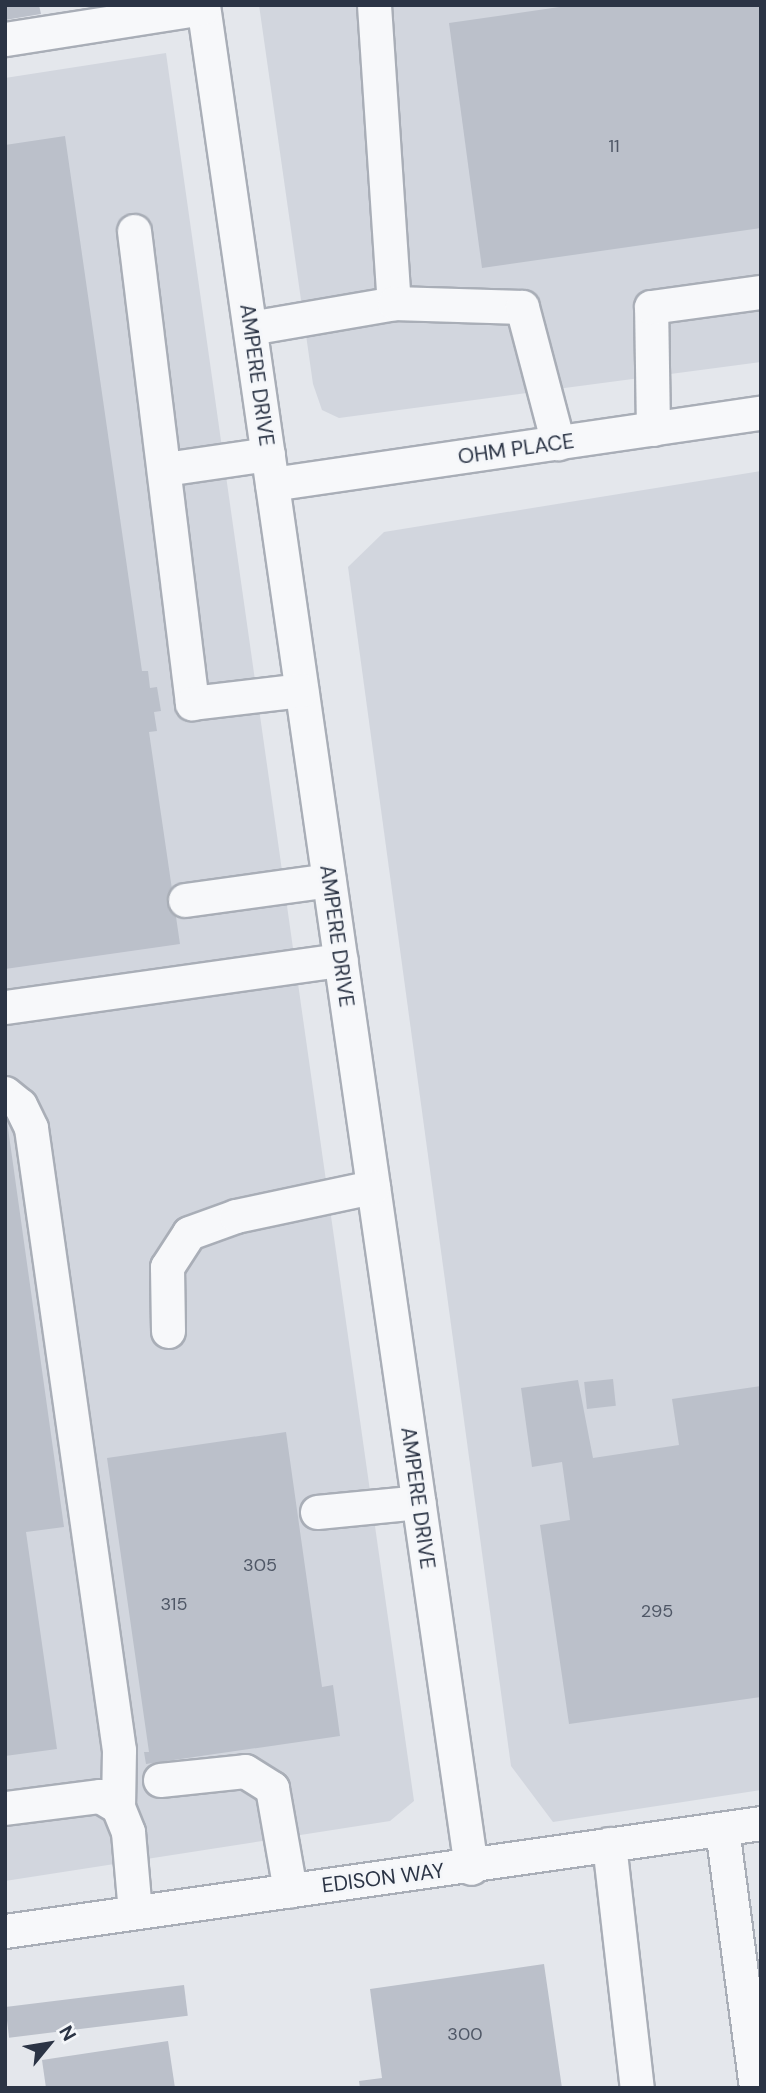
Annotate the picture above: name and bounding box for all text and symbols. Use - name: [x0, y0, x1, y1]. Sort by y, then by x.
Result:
- house number: 11: [608, 135, 620, 157]
- street label: AMPERE DRIVE: [235, 302, 279, 448]
- street label: OHM PLACE: [456, 428, 576, 470]
- street label: AMPERE DRIVE: [315, 863, 359, 1009]
- street label: AMPERE DRIVE: [396, 1425, 440, 1571]
- house number: 305: [243, 1554, 277, 1576]
- house number: 315: [161, 1593, 187, 1615]
- house number: 295: [641, 1600, 673, 1622]
- street label: EDISON WAY: [320, 1858, 446, 1898]
- north arrow: [14, 2009, 84, 2079]
- text: N: [53, 2021, 82, 2045]
- house number: 300: [447, 2023, 483, 2045]

